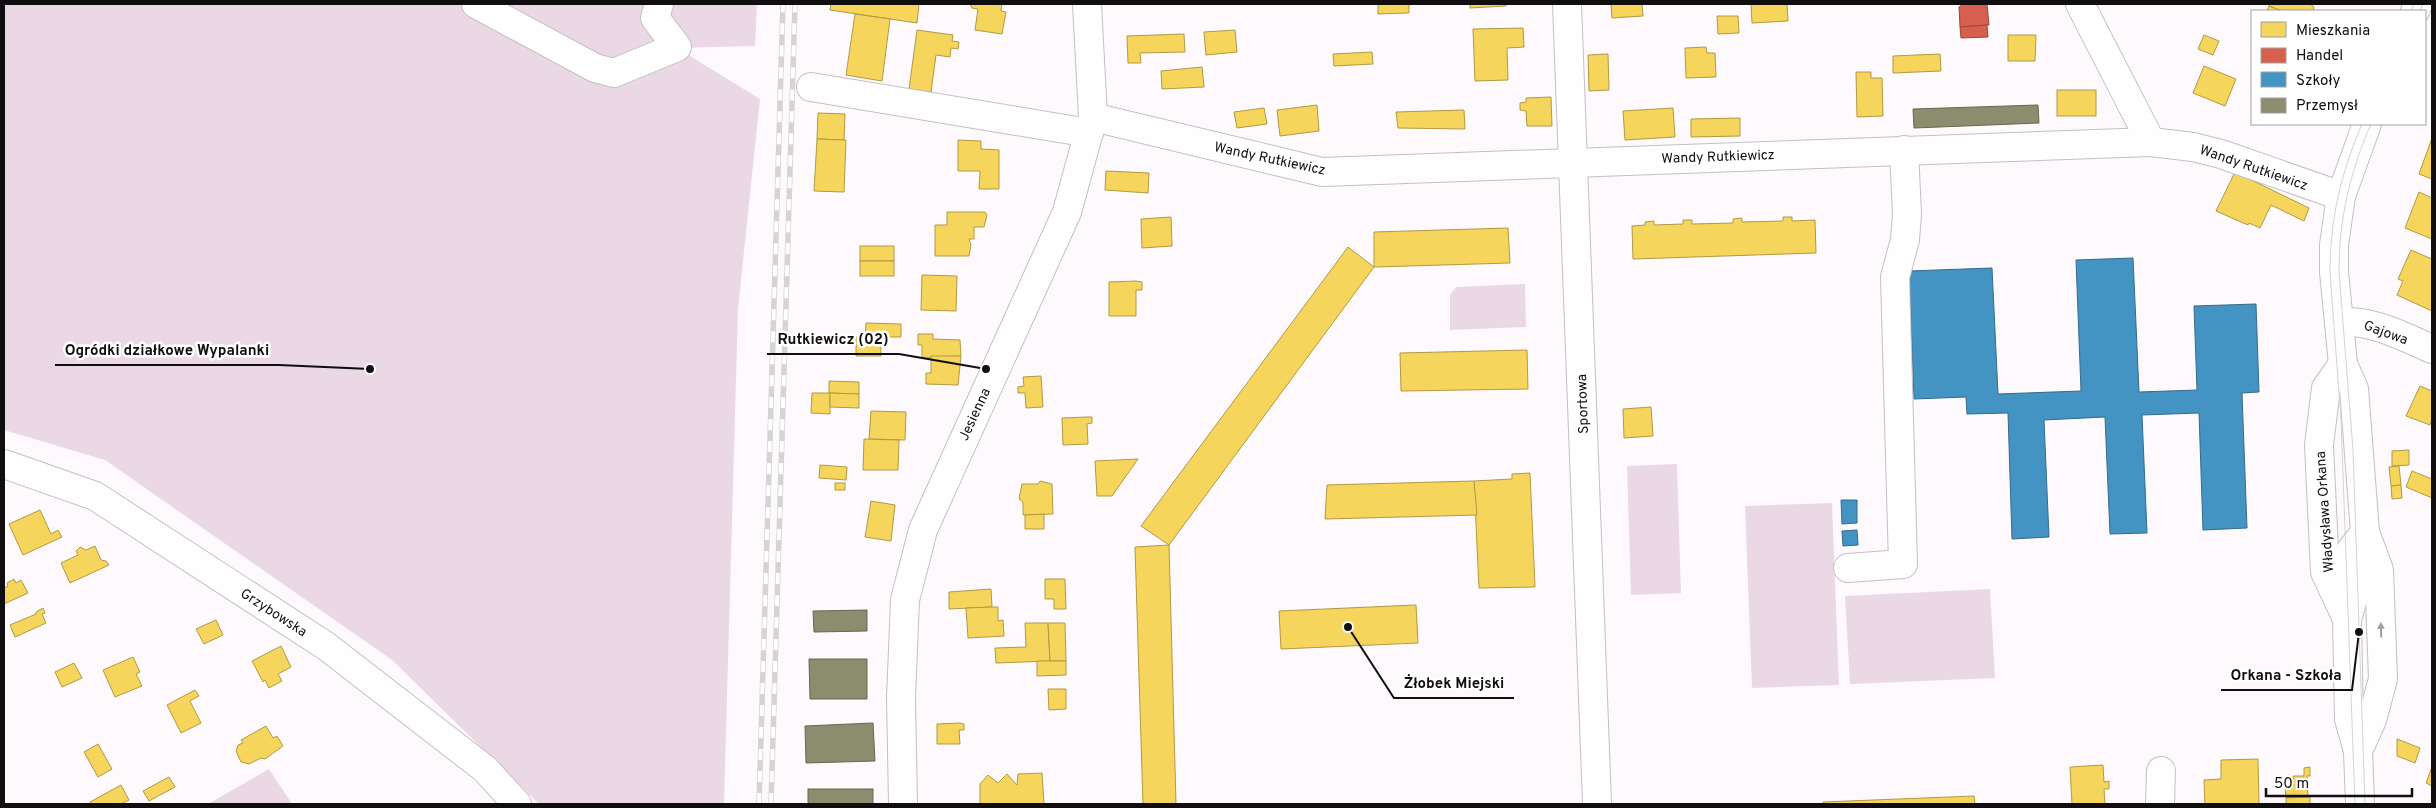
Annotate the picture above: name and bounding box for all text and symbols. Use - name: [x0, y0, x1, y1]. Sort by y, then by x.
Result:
- legend: [2251, 10, 2426, 125]
- text: Mieszkania: [2296, 22, 2370, 41]
- text: Handel: [2296, 47, 2343, 66]
- text: Szkoły: [2296, 72, 2340, 91]
- text: Przemysł: [2296, 97, 2358, 116]
- street label: Wandy Rutkiewicz: [1212, 139, 1327, 180]
- street label: Wandy Rutkiewicz: [2197, 142, 2310, 195]
- street label: Wandy Rutkiewicz: [1661, 147, 1775, 168]
- street label: Gajowa: [2361, 318, 2410, 349]
- callout: Rutkiewicz (02): [767, 324, 899, 354]
- text: Rutkiewicz (02): [777, 331, 889, 350]
- callout: Ogródki działkowe Wypalanki: [55, 335, 279, 365]
- text: Ogródki działkowe Wypalanki: [65, 342, 269, 361]
- street label: Sportowa: [1574, 374, 1593, 434]
- street label: Jesienna: [956, 386, 995, 444]
- street label: Władysława Orkana: [2313, 451, 2338, 573]
- street label: Grzybowska: [237, 585, 310, 641]
- one-way arrow: [2377, 622, 2385, 638]
- callout: Orkana - Szkoła: [2221, 660, 2352, 690]
- text: Orkana - Szkoła: [2230, 667, 2342, 686]
- callout: Żłobek Miejski: [1394, 668, 1514, 698]
- text: Żłobek Miejski: [1404, 674, 1504, 694]
- scale bar: [2266, 766, 2412, 798]
- text: 50 m: [2274, 775, 2309, 794]

